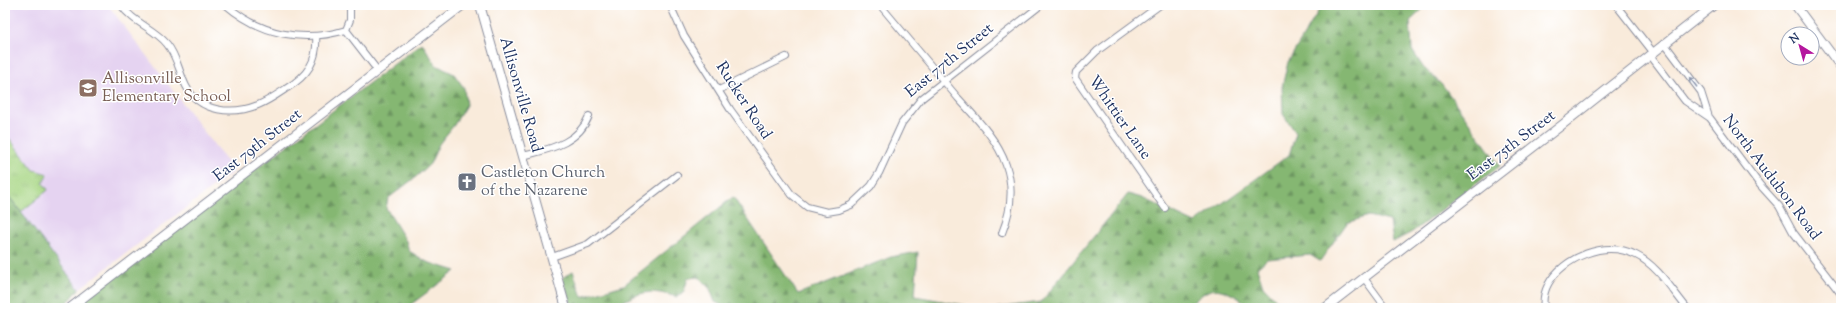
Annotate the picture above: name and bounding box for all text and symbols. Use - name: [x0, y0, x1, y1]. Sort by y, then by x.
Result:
- street label: East 77th Street: [901, 18, 1000, 104]
- north arrow: [1780, 26, 1820, 66]
- text: N: [1785, 30, 1803, 48]
- street label: Allisonville Road: [493, 35, 547, 155]
- street label: Rucker Road: [709, 58, 777, 144]
- place label: Allisonville Elementary School: [102, 68, 232, 109]
- street label: Whittier Lane: [1082, 71, 1156, 165]
- one-way arrow: [1689, 76, 1698, 87]
- school or university icon: Allisonville Elementary School: [77, 77, 99, 99]
- street label: East 79th Street: [209, 104, 308, 188]
- street label: East 75th Street: [1463, 105, 1561, 187]
- street label: North Audubon Road: [1716, 111, 1826, 245]
- place label: Castleton Church of the Nazarene: [481, 162, 606, 203]
- church icon: Castleton Church of the Nazarene: [456, 171, 478, 193]

